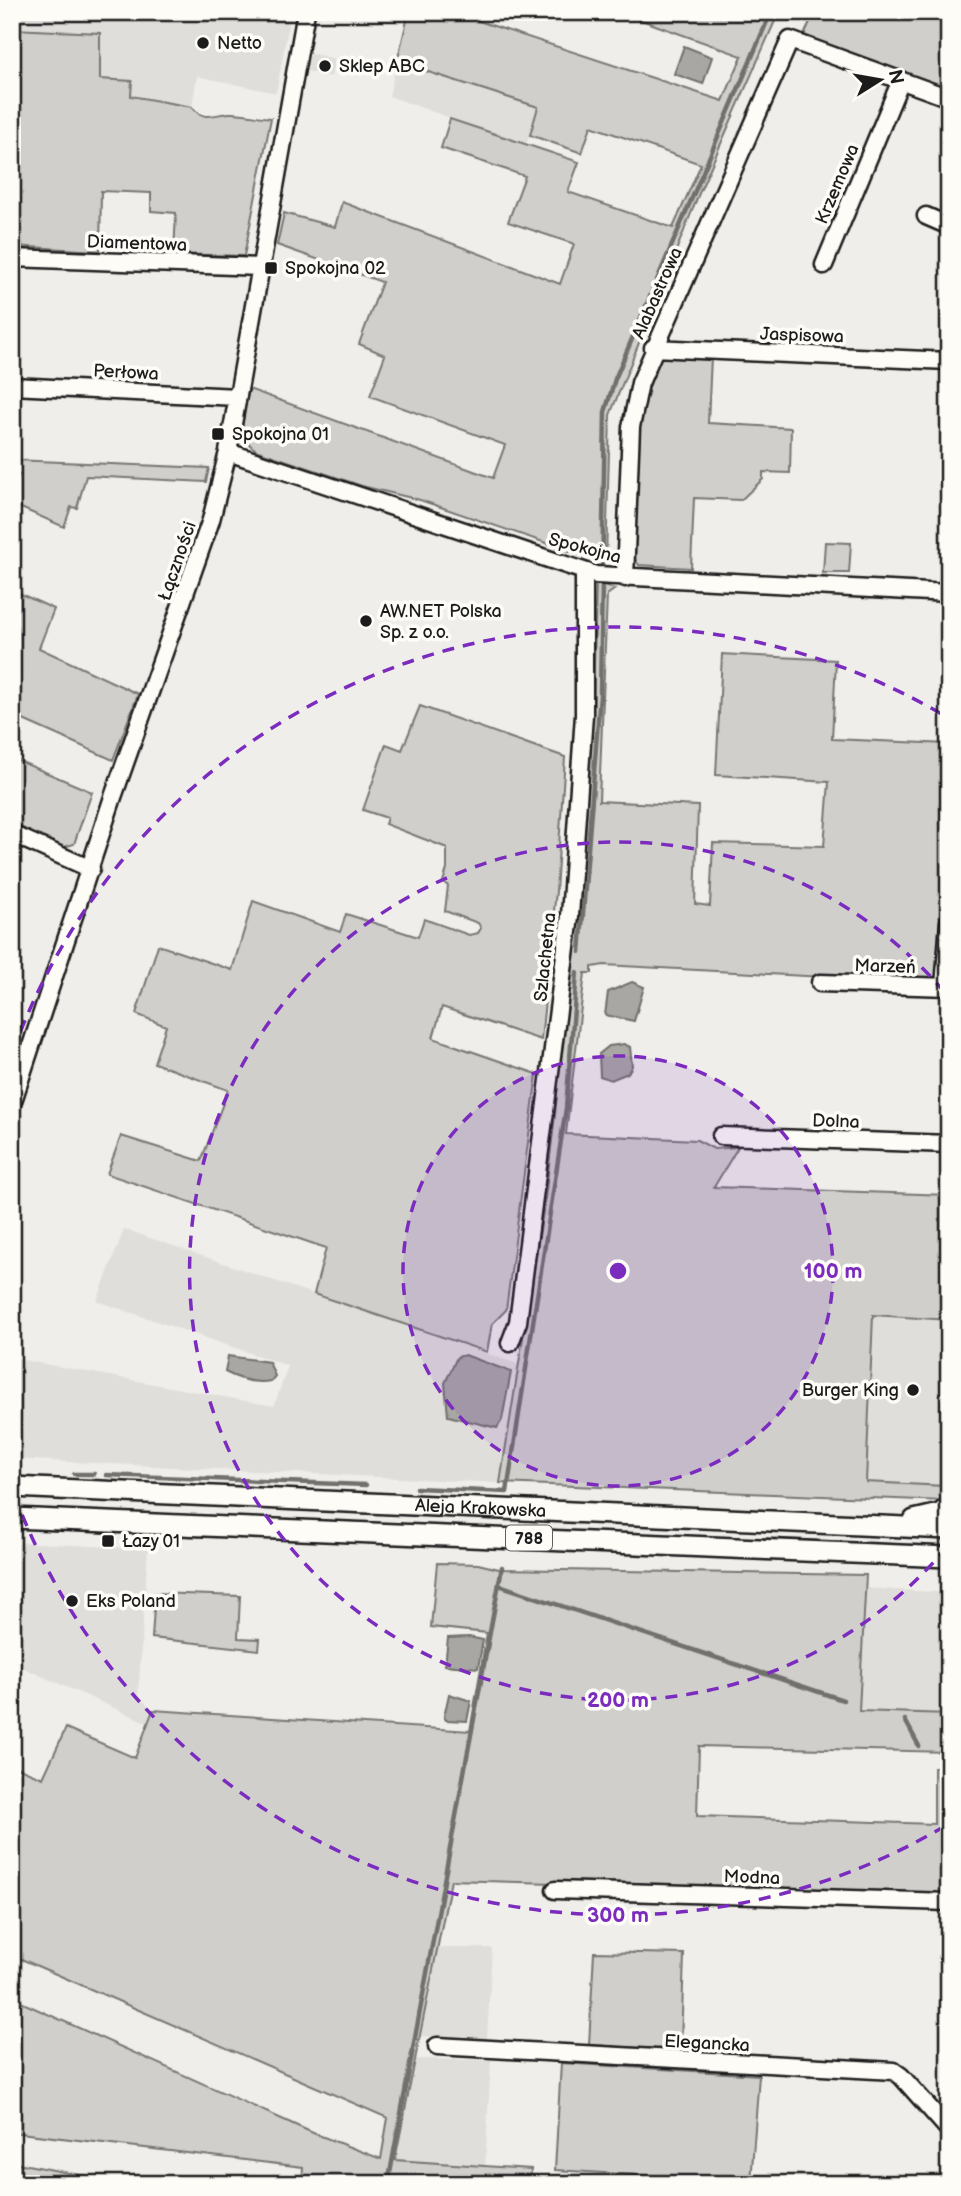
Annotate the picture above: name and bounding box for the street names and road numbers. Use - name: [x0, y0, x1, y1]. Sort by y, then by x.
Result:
- street label: Krzemowa: [811, 141, 864, 227]
- street label: Diamentowa: [86, 231, 188, 256]
- street label: Alabastrowa: [628, 244, 687, 342]
- street label: Jaspisowa: [760, 324, 844, 347]
- street label: Perłowa: [93, 360, 159, 385]
- street label: Łączności: [154, 519, 201, 604]
- street label: Spokojna: [546, 529, 624, 568]
- street label: Szlachetna: [530, 911, 561, 1003]
- street label: Marzeń: [854, 955, 916, 978]
- street label: Dolna: [812, 1110, 860, 1133]
- street label: Aleja Krakowska: [414, 1495, 547, 1522]
- road number: 788: [506, 1526, 552, 1550]
- street label: Modna: [723, 1866, 781, 1889]
- street label: Elegancka: [664, 2031, 750, 2056]

